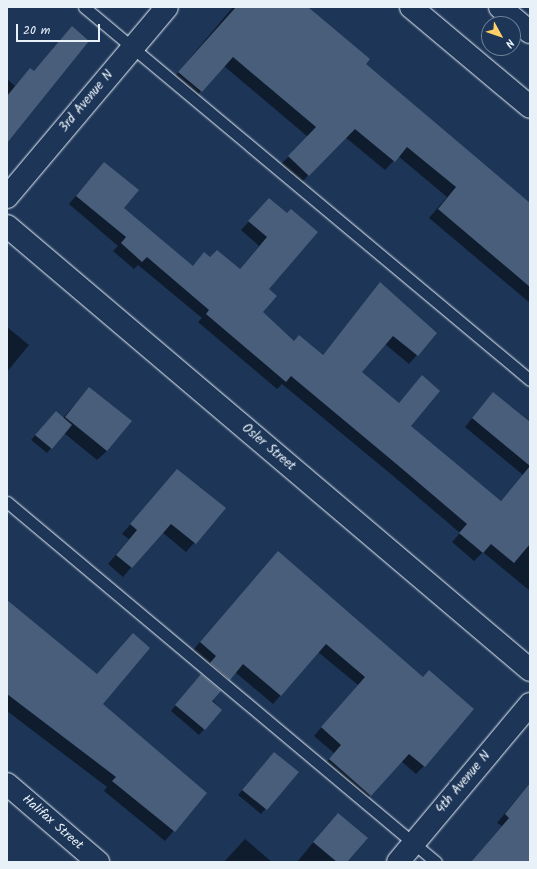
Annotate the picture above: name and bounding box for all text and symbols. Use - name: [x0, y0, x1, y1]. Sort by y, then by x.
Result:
- scale bar: [18, 16, 102, 42]
- north arrow: [481, 16, 521, 56]
- text: 20 m: [23, 21, 50, 40]
- text: N: [500, 35, 519, 52]
- street label: 3rd Avenue N: [57, 68, 117, 136]
- street label: Osler Street: [238, 421, 298, 475]
- street label: 4th Avenue N: [433, 749, 495, 817]
- street label: Halifax Street: [18, 792, 86, 854]

